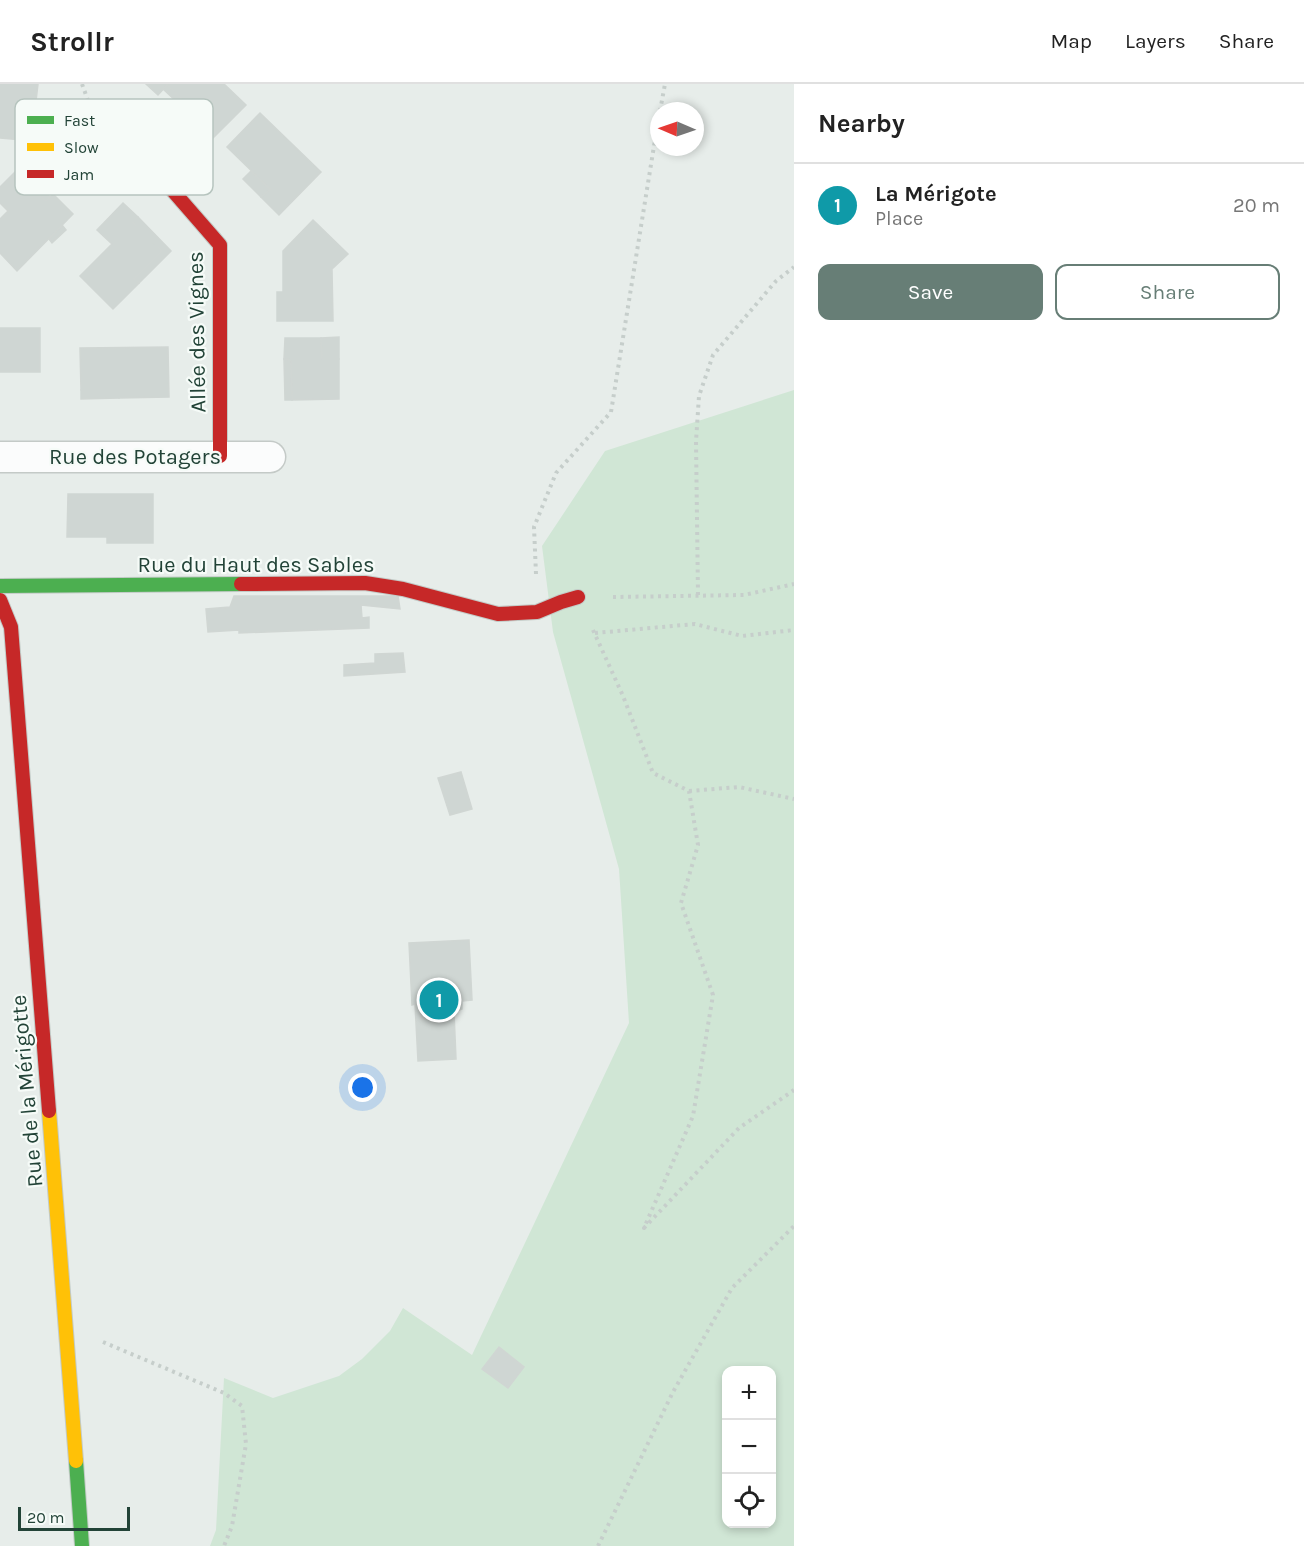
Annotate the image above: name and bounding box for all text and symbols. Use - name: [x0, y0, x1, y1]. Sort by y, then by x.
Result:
- text: Strollr: [30, 25, 114, 58]
- text: Map: [1050, 29, 1092, 53]
- text: Layers: [1125, 29, 1186, 53]
- text: Share: [1219, 29, 1274, 53]
- legend: [15, 99, 213, 195]
- north arrow: [650, 102, 704, 156]
- text: Nearby: [818, 108, 905, 139]
- text: Fast: [64, 111, 95, 130]
- text: Slow: [64, 138, 99, 157]
- text: Jam: [64, 165, 94, 184]
- text: La Mérigote: [875, 181, 997, 207]
- text: 1: [834, 194, 841, 217]
- text: 20 m: [1233, 194, 1280, 217]
- text: Place: [875, 207, 923, 230]
- street label: Allée des Vignes: [183, 251, 211, 413]
- button: Save: [818, 264, 1043, 320]
- button: Share: [1055, 264, 1280, 320]
- street label: Rue des Potagers: [49, 444, 221, 470]
- street label: Rue du Haut des Sables: [137, 552, 375, 578]
- pin: 1: [420, 978, 458, 1022]
- street label: Rue de la Mérigotte: [6, 994, 48, 1188]
- your location: [348, 1073, 377, 1102]
- map controls: [722, 1366, 776, 1528]
- button: +: [722, 1366, 776, 1420]
- button: −: [722, 1420, 776, 1474]
- button: locate: [722, 1474, 776, 1528]
- scale bar: [18, 1504, 130, 1532]
- text: 20 m: [27, 1508, 65, 1527]

